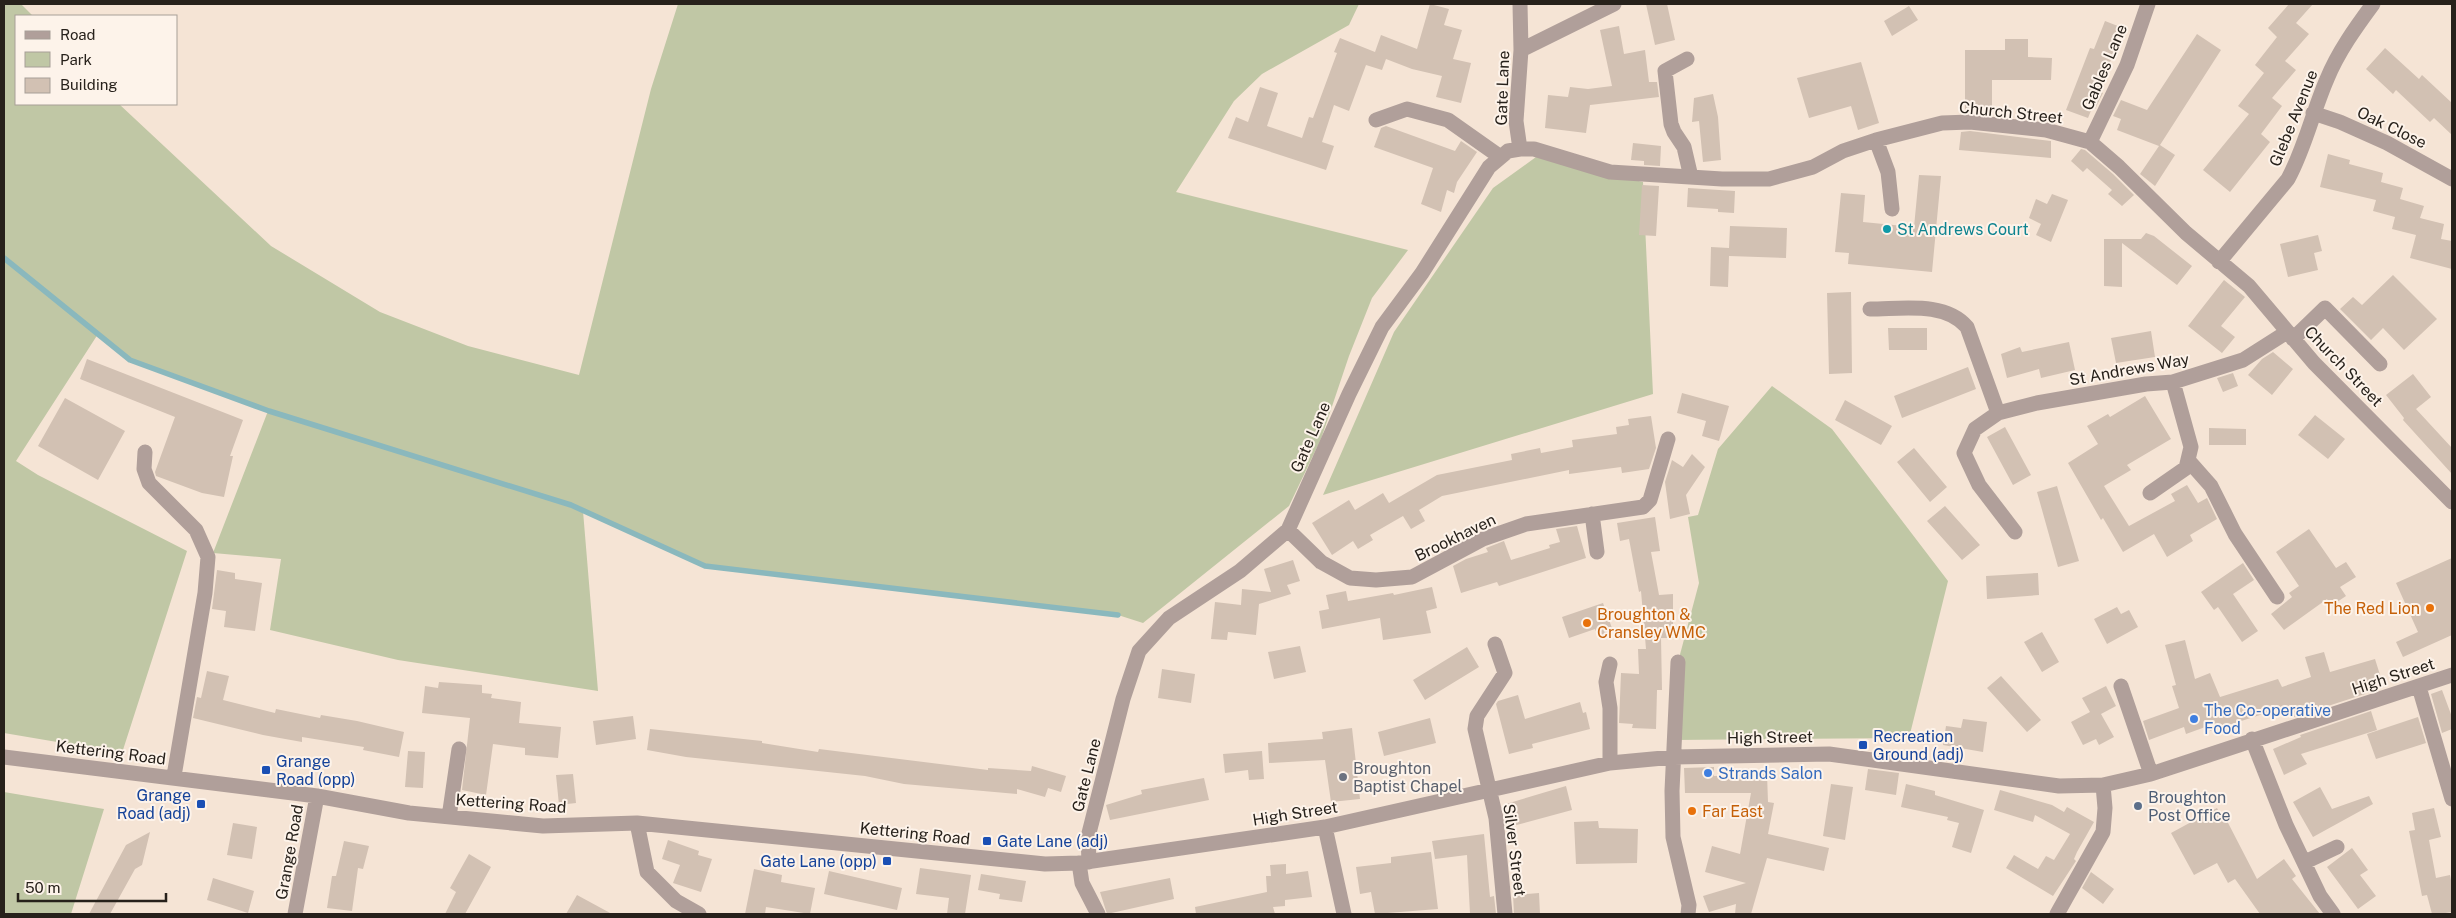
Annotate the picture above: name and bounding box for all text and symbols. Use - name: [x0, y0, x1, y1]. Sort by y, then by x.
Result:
- legend: [15, 15, 178, 105]
- street label: Gables Lane: [2078, 21, 2131, 113]
- text: Road: [60, 26, 96, 43]
- street label: Gate Lane: [1492, 50, 1513, 126]
- text: Park: [60, 51, 92, 68]
- street label: Glebe Avenue: [2265, 67, 2321, 169]
- text: Building: [60, 76, 118, 93]
- street label: Church Street: [1958, 98, 2064, 127]
- street label: Oak Close: [2354, 102, 2430, 152]
- place label: St Andrews Court: [1897, 220, 2029, 239]
- marker: St Andrews Court: [1881, 223, 1893, 235]
- street label: Church Street: [2301, 322, 2387, 410]
- street label: St Andrews Way: [2068, 350, 2191, 389]
- street label: Gate Lane: [1286, 399, 1334, 475]
- street label: Brookhaven: [1412, 510, 1499, 565]
- place label: The Red Lion: [2324, 599, 2420, 618]
- marker: The Red Lion: [2424, 602, 2436, 614]
- place label: Broughton & Cransley WMC: [1597, 605, 1706, 642]
- marker: Broughton & Cransley WMC: [1581, 617, 1593, 629]
- street label: High Street: [2349, 654, 2437, 699]
- place label: The Co-operative Food: [2204, 701, 2331, 738]
- marker: The Co-operative Food: [2188, 713, 2200, 725]
- street label: High Street: [1727, 727, 1813, 748]
- place label: Recreation Ground (adj): [1873, 727, 1964, 764]
- street label: Kettering Road: [55, 736, 167, 769]
- street label: Gate Lane: [1068, 736, 1105, 814]
- marker: Recreation Ground (adj): [1857, 739, 1869, 751]
- place label: Grange Road (opp): [276, 752, 356, 789]
- place label: Broughton Baptist Chapel: [1353, 759, 1463, 796]
- marker: Grange Road (opp): [260, 764, 272, 776]
- place label: Strands Salon: [1718, 764, 1822, 783]
- marker: Strands Salon: [1702, 767, 1714, 779]
- marker: Broughton Baptist Chapel: [1337, 771, 1349, 783]
- place label: Grange Road (adj): [117, 786, 191, 823]
- place label: Broughton Post Office: [2148, 788, 2231, 825]
- street label: Kettering Road: [455, 790, 567, 817]
- street label: High Street: [1251, 797, 1339, 830]
- marker: Grange Road (adj): [195, 798, 207, 810]
- marker: Broughton Post Office: [2132, 800, 2144, 812]
- place label: Far East: [1702, 802, 1763, 821]
- street label: Grange Road: [272, 803, 307, 901]
- street label: Silver Street: [1499, 803, 1530, 897]
- marker: Far East: [1686, 805, 1698, 817]
- street label: Kettering Road: [859, 818, 971, 849]
- place label: Gate Lane (adj): [997, 832, 1108, 851]
- marker: Gate Lane (adj): [981, 835, 993, 847]
- place label: Gate Lane (opp): [760, 852, 877, 871]
- marker: Gate Lane (opp): [881, 855, 893, 867]
- scale bar: [18, 870, 165, 902]
- text: 50 m: [25, 879, 60, 896]

